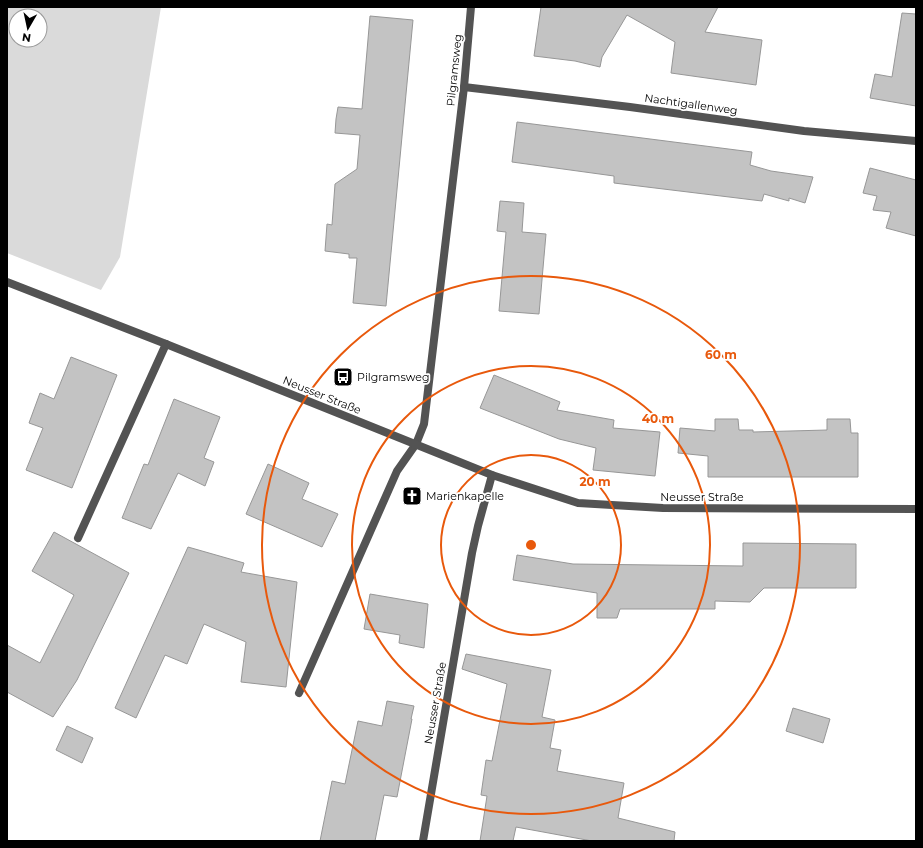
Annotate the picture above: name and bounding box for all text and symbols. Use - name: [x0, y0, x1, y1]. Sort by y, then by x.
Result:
- north arrow: [8, 8, 48, 48]
- text: N: [21, 30, 32, 45]
- street label: Pilgramsweg: [443, 33, 465, 107]
- street label: Nachtigallenweg: [643, 91, 739, 117]
- text: 60 m: [705, 347, 737, 362]
- bus stop icon: Pilgramsweg: [332, 366, 354, 388]
- place label: Pilgramsweg: [357, 370, 429, 384]
- street label: Neusser Straße: [281, 373, 364, 417]
- text: 40 m: [642, 411, 674, 426]
- text: 20 m: [579, 474, 611, 489]
- church icon: Marienkapelle: [401, 485, 423, 507]
- place label: Marienkapelle: [426, 489, 504, 503]
- street label: Neusser Straße: [660, 490, 744, 504]
- centre of rings: [524, 538, 538, 552]
- street label: Neusser Straße: [421, 660, 449, 745]

